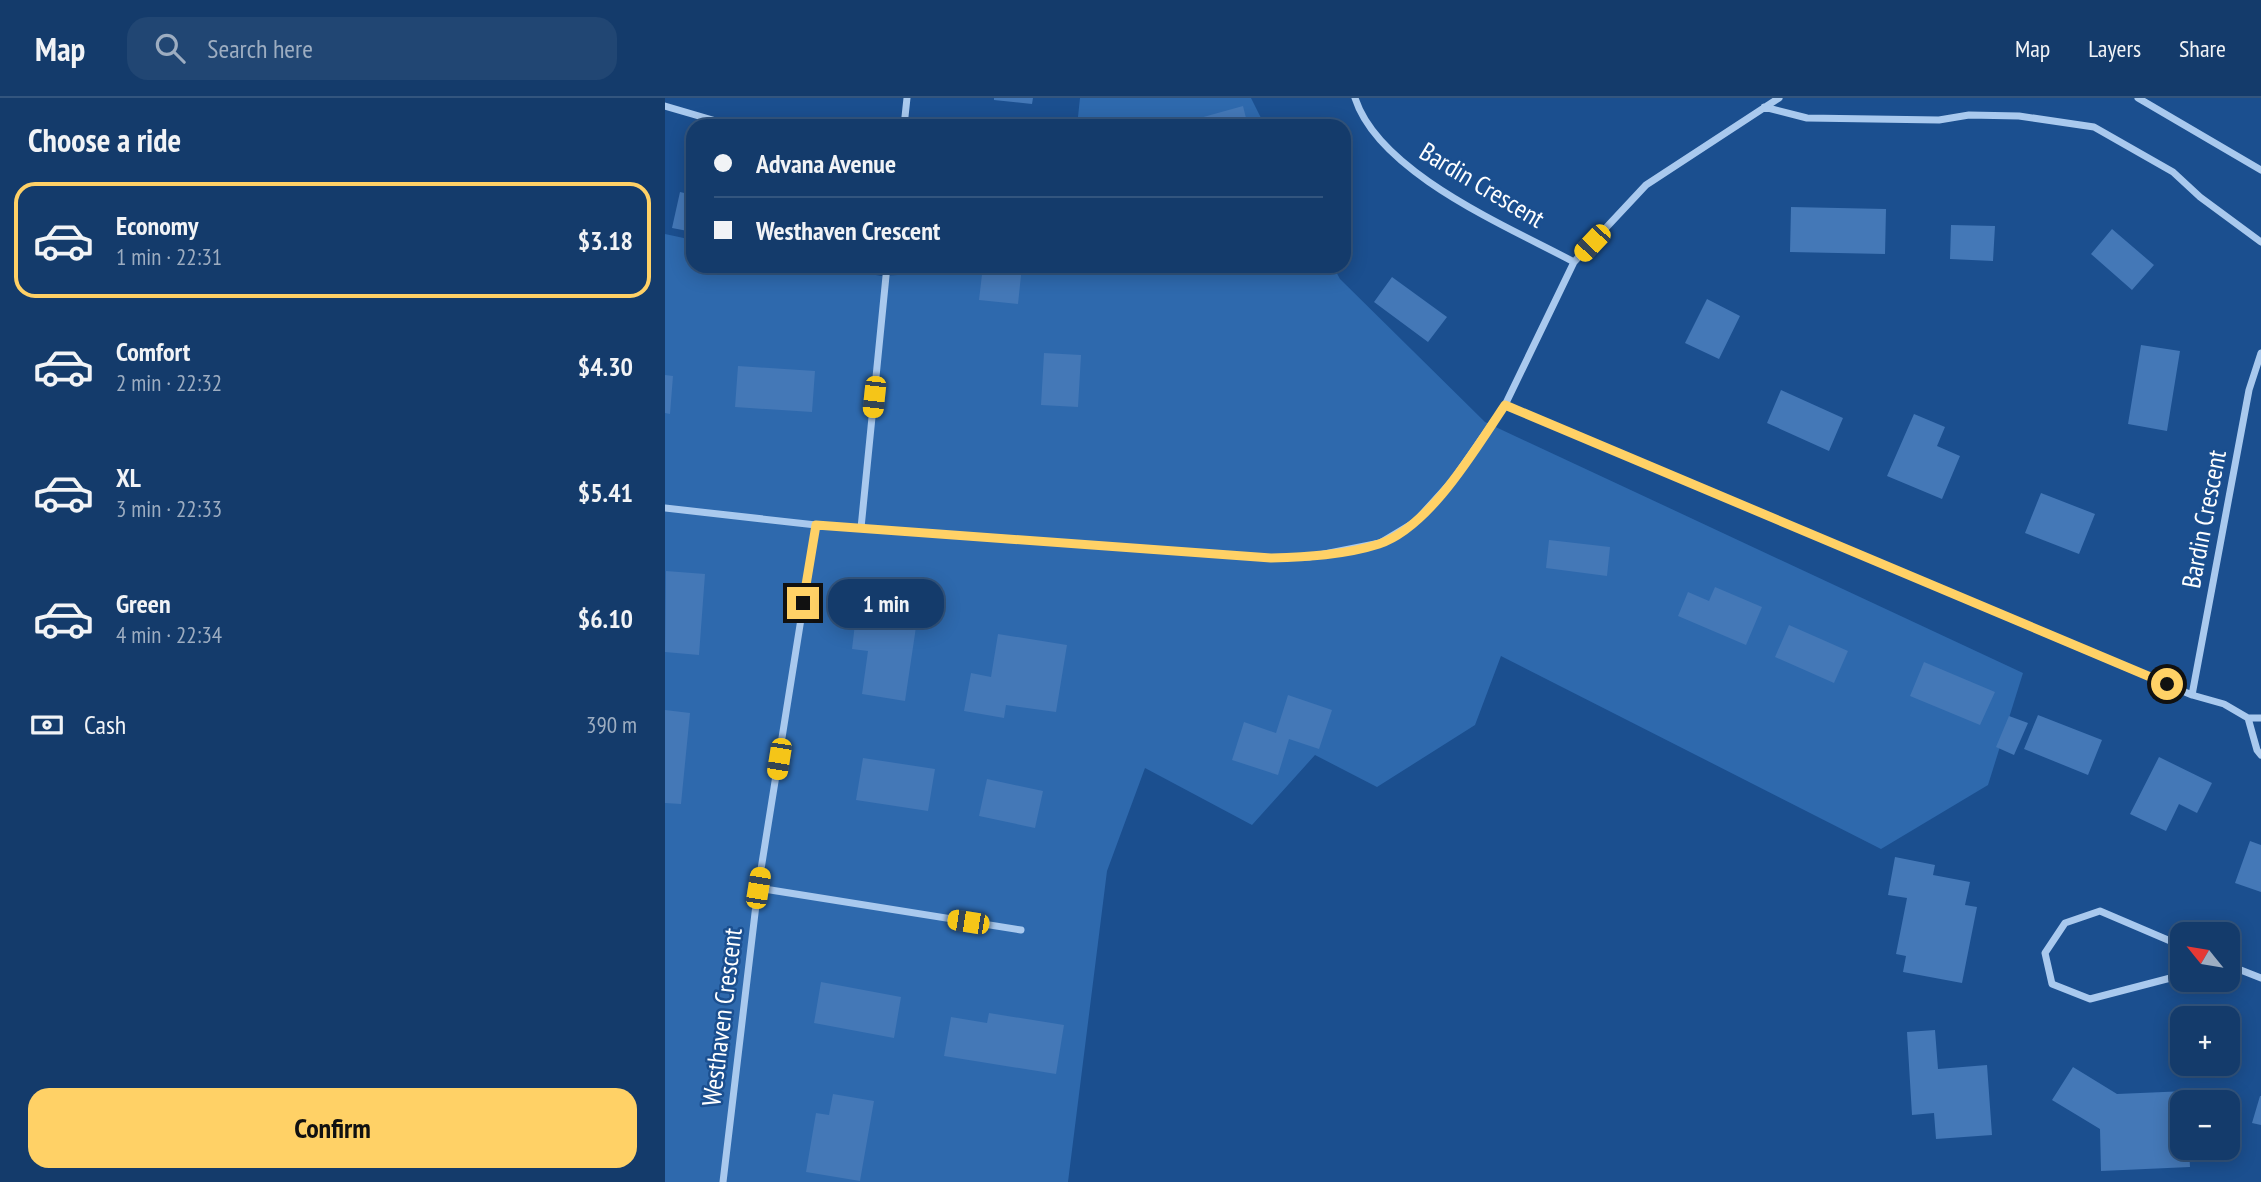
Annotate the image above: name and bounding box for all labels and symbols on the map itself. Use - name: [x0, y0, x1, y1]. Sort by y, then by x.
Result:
- street label: Bardin Crescent: [1414, 134, 1551, 235]
- car: [1570, 220, 1615, 266]
- car: [862, 375, 887, 419]
- street label: Bardin Crescent: [2174, 447, 2233, 591]
- callout: 1 min: [827, 578, 943, 628]
- route end: [787, 587, 819, 619]
- route start: [2151, 668, 2183, 700]
- car: [766, 737, 793, 781]
- car: [745, 866, 772, 910]
- car: [946, 908, 991, 936]
- north arrow: [2170, 922, 2240, 992]
- street label: Westhaven Crescent: [694, 926, 749, 1108]

